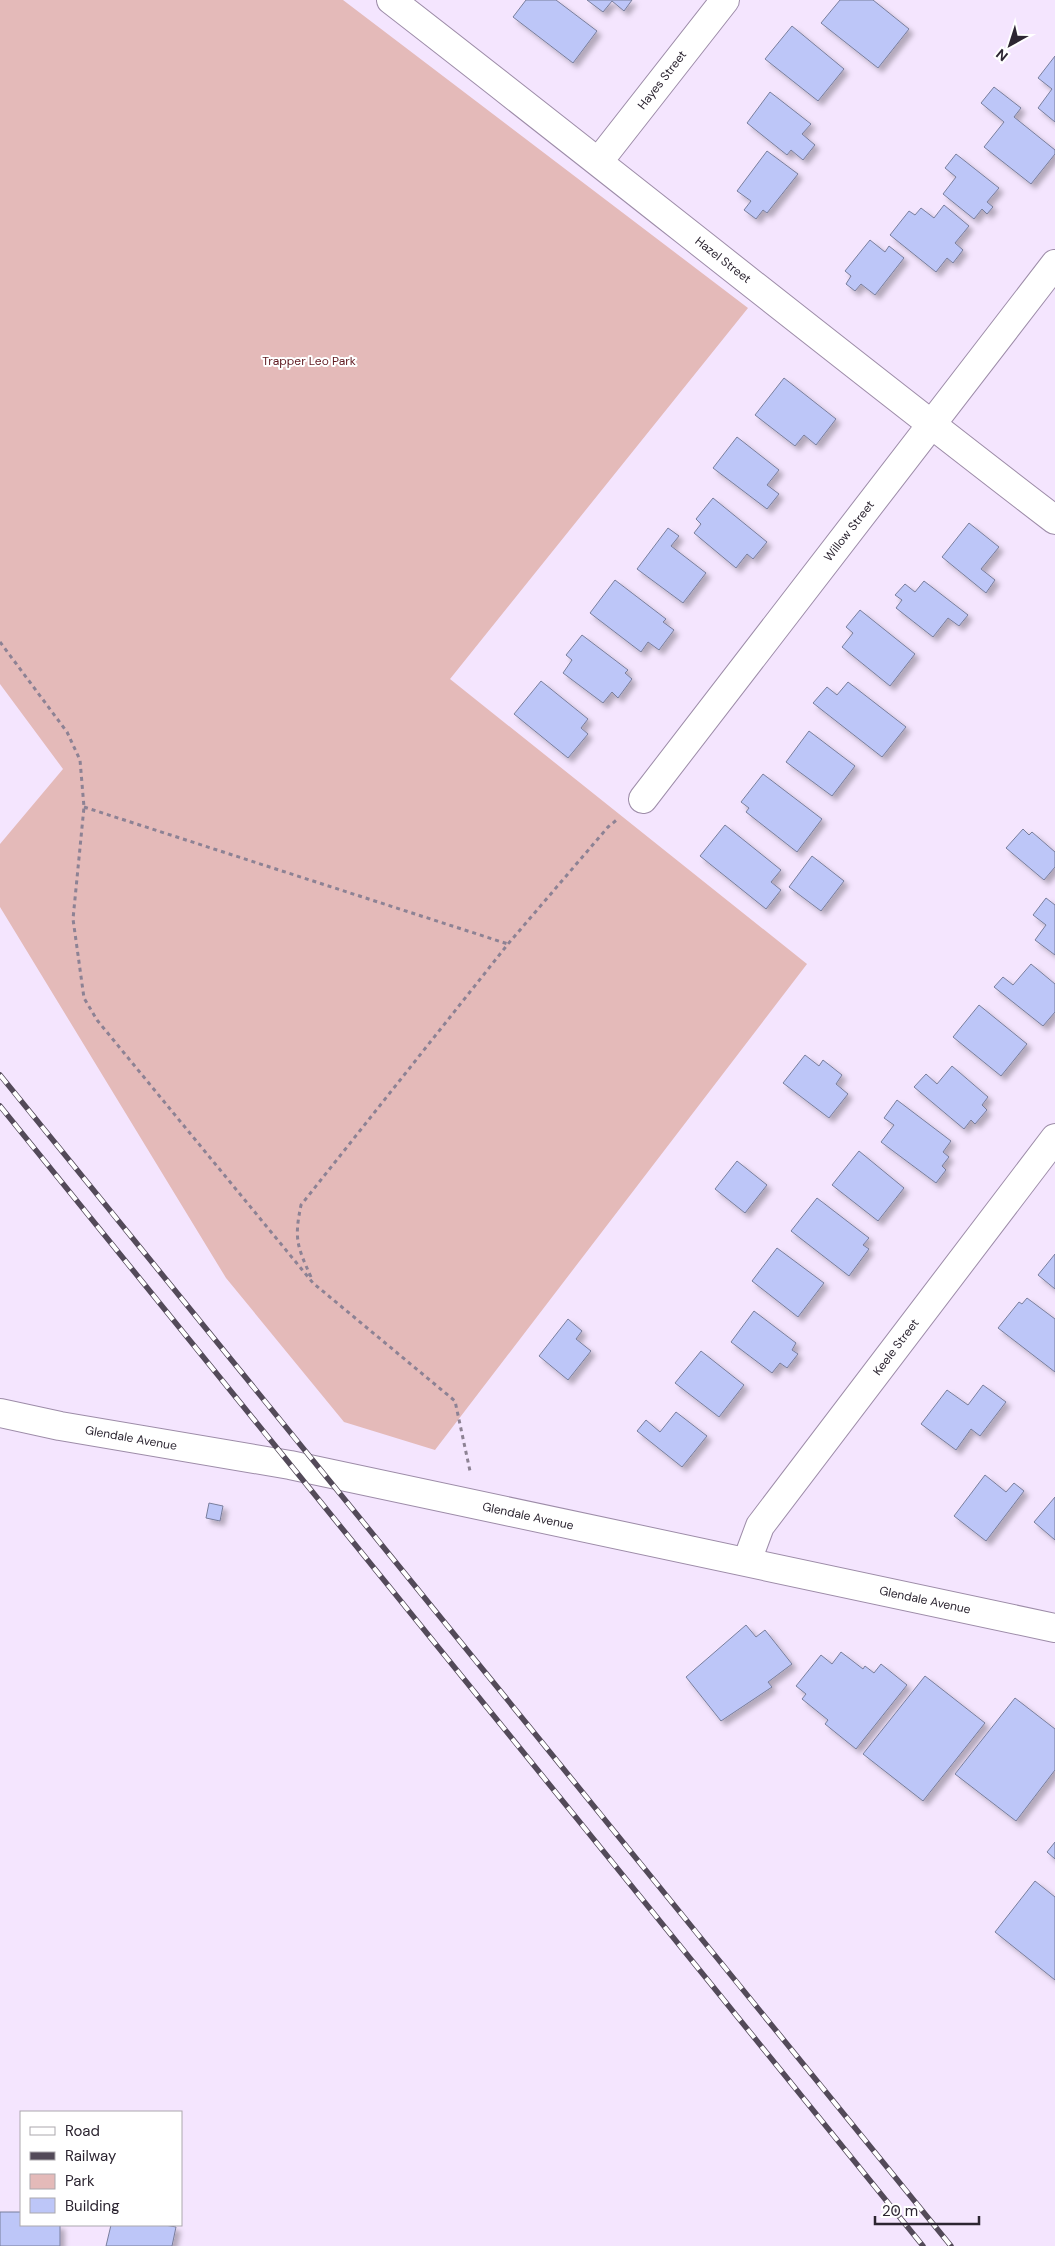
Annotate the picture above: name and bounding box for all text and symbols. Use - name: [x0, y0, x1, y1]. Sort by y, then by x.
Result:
- north arrow: [985, 20, 1035, 70]
- text: N: [992, 45, 1011, 65]
- street label: Hayes Street: [634, 47, 690, 113]
- street label: Hazel Street: [692, 233, 755, 287]
- park label: Trapper Leo Park: [262, 353, 356, 369]
- street label: Willow Street: [820, 497, 878, 565]
- street label: Keele Street: [869, 1315, 923, 1379]
- street label: Glendale Avenue: [84, 1422, 178, 1454]
- street label: Glendale Avenue: [481, 1499, 575, 1534]
- street label: Glendale Avenue: [878, 1583, 972, 1618]
- legend: [20, 2111, 182, 2226]
- text: Road: [65, 2121, 100, 2141]
- text: Railway: [65, 2146, 117, 2166]
- text: Park: [65, 2171, 95, 2191]
- scale bar: [875, 2194, 979, 2226]
- text: Building: [65, 2196, 120, 2216]
- text: 20 m: [882, 2201, 918, 2221]

